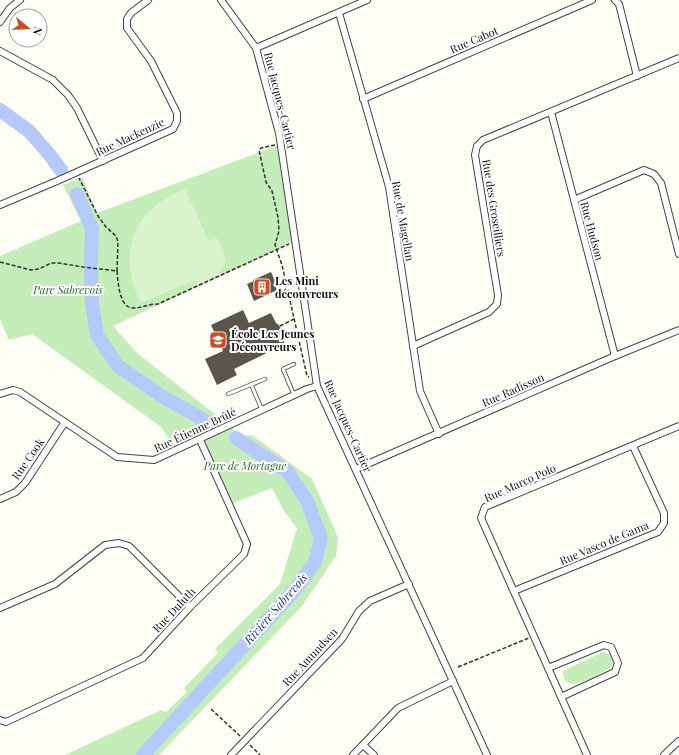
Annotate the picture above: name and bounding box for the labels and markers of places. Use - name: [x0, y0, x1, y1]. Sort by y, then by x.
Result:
- place label: Les Mini découvreurs: [275, 273, 338, 301]
- building icon: Les Mini découvreurs: [252, 277, 272, 297]
- place label: École Les Jeunes Découvreurs: [231, 326, 314, 354]
- school or university icon: École Les Jeunes Découvreurs: [208, 330, 228, 350]

